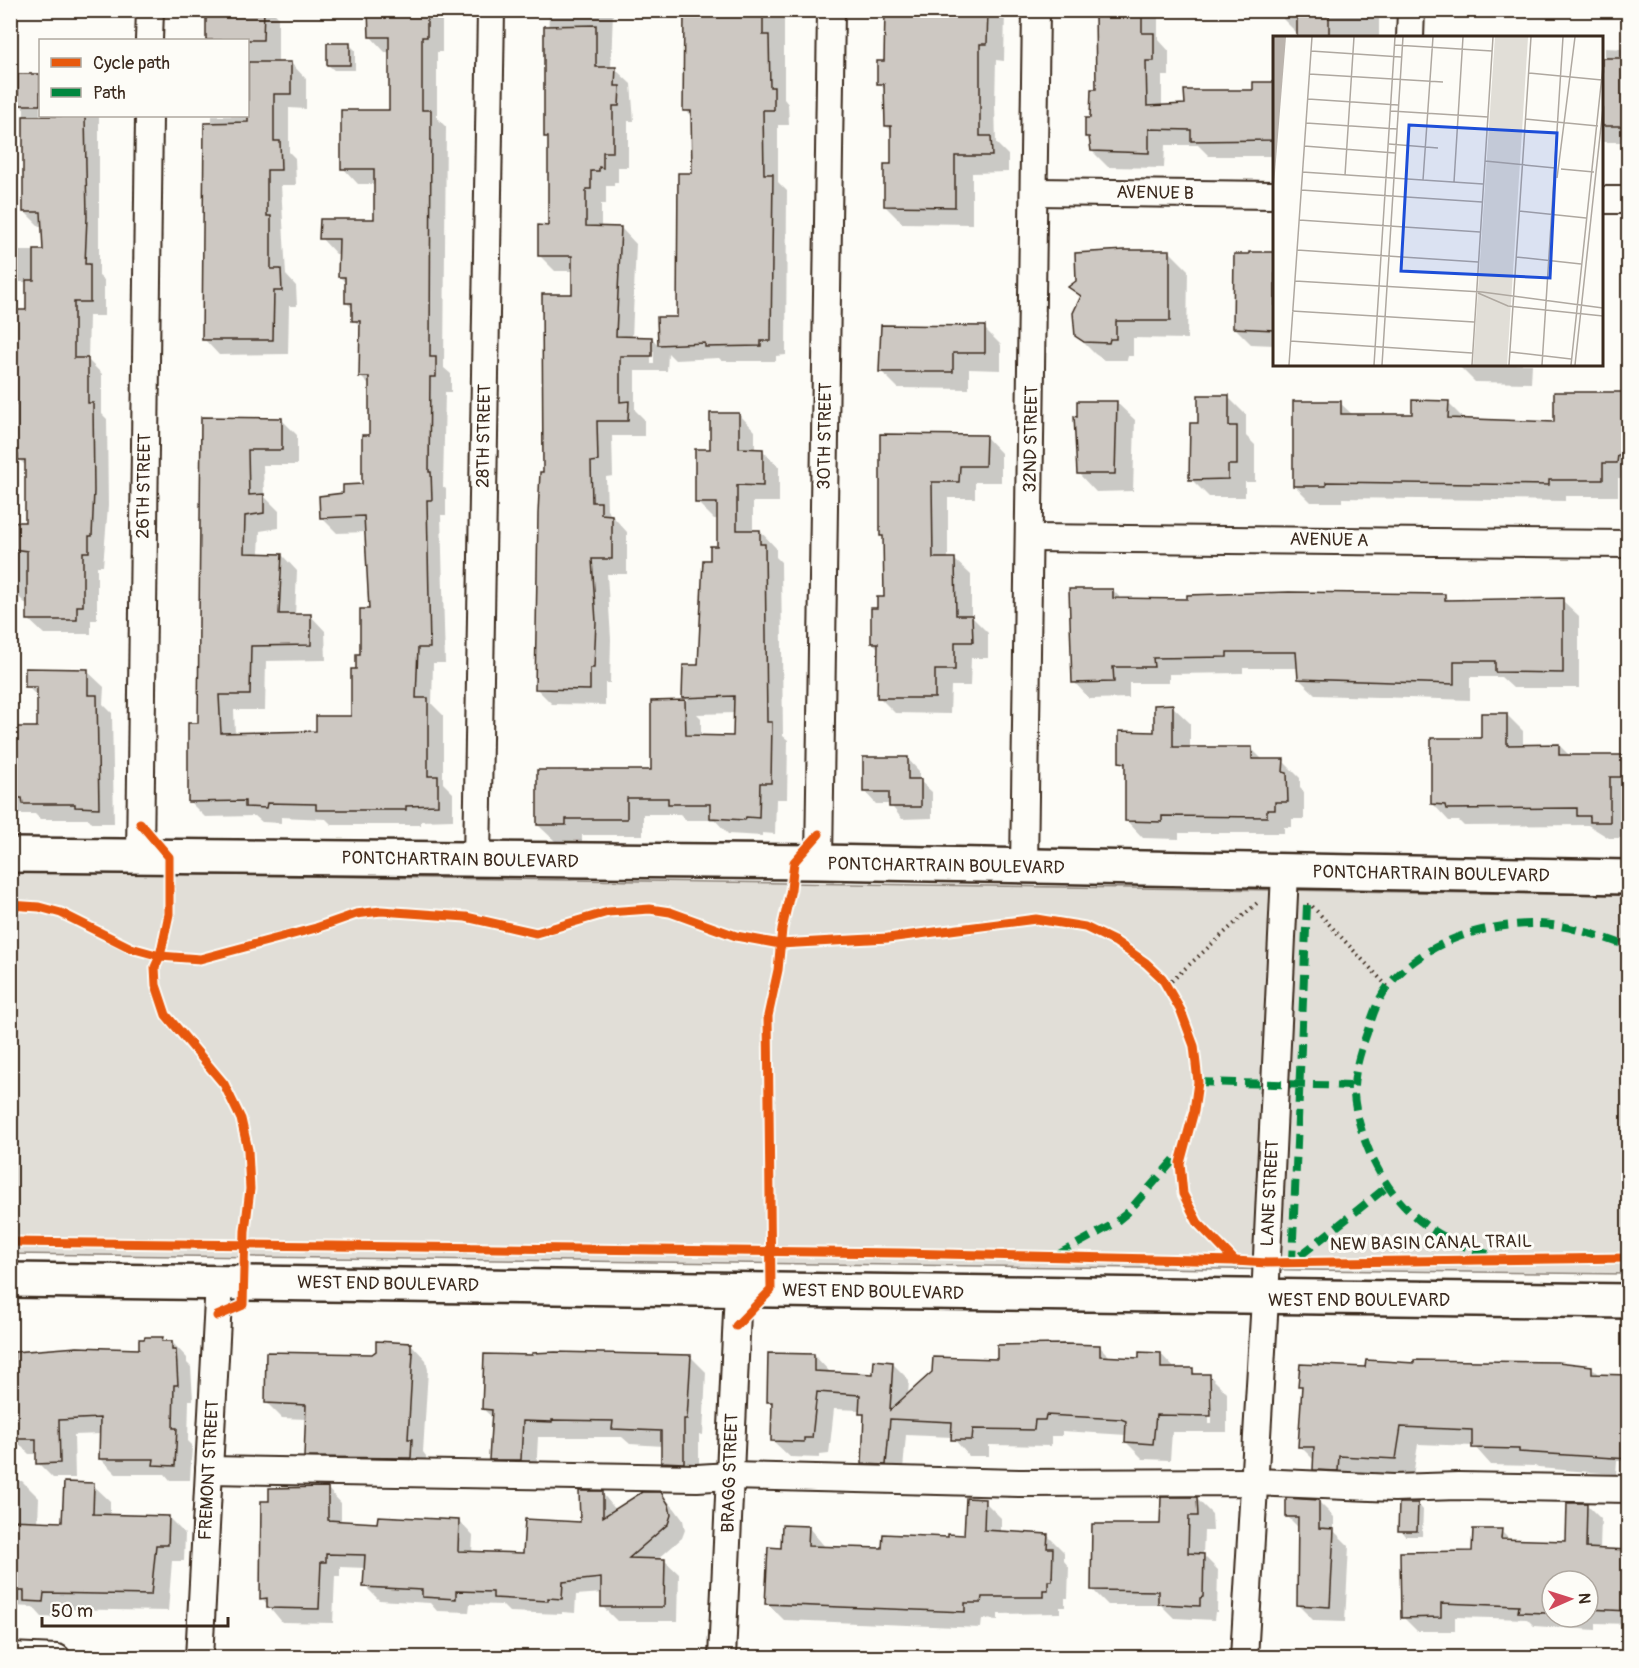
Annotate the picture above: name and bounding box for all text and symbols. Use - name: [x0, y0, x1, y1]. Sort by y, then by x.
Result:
- inset map: [1273, 36, 1603, 366]
- legend: [39, 39, 249, 117]
- text: Cycle path: [93, 52, 170, 75]
- text: Path: [93, 82, 126, 105]
- street label: AVENUE B: [1116, 181, 1194, 205]
- street label: 30TH STREET: [813, 382, 837, 490]
- street label: 28TH STREET: [472, 384, 496, 488]
- street label: 32ND STREET: [1019, 385, 1043, 493]
- street label: 26TH STREET: [132, 433, 156, 539]
- street label: AVENUE A: [1289, 528, 1369, 552]
- street label: PONTCHARTRAIN BOULEVARD: [341, 846, 579, 874]
- street label: PONTCHARTRAIN BOULEVARD: [827, 852, 1065, 880]
- street label: PONTCHARTRAIN BOULEVARD: [1312, 860, 1550, 888]
- street label: LANE STREET: [1256, 1139, 1284, 1247]
- street label: NEW BASIN CANAL TRAIL: [1330, 1230, 1532, 1256]
- street label: WEST END BOULEVARD: [297, 1271, 479, 1297]
- street label: WEST END BOULEVARD: [782, 1279, 964, 1305]
- street label: WEST END BOULEVARD: [1268, 1289, 1450, 1312]
- street label: FREMONT STREET: [194, 1399, 224, 1541]
- street label: BRAGG STREET: [716, 1413, 744, 1533]
- north arrow: [1540, 1569, 1600, 1629]
- scale bar: [42, 1590, 228, 1628]
- text: N: [1574, 1592, 1594, 1604]
- text: 50 m: [51, 1600, 93, 1623]

